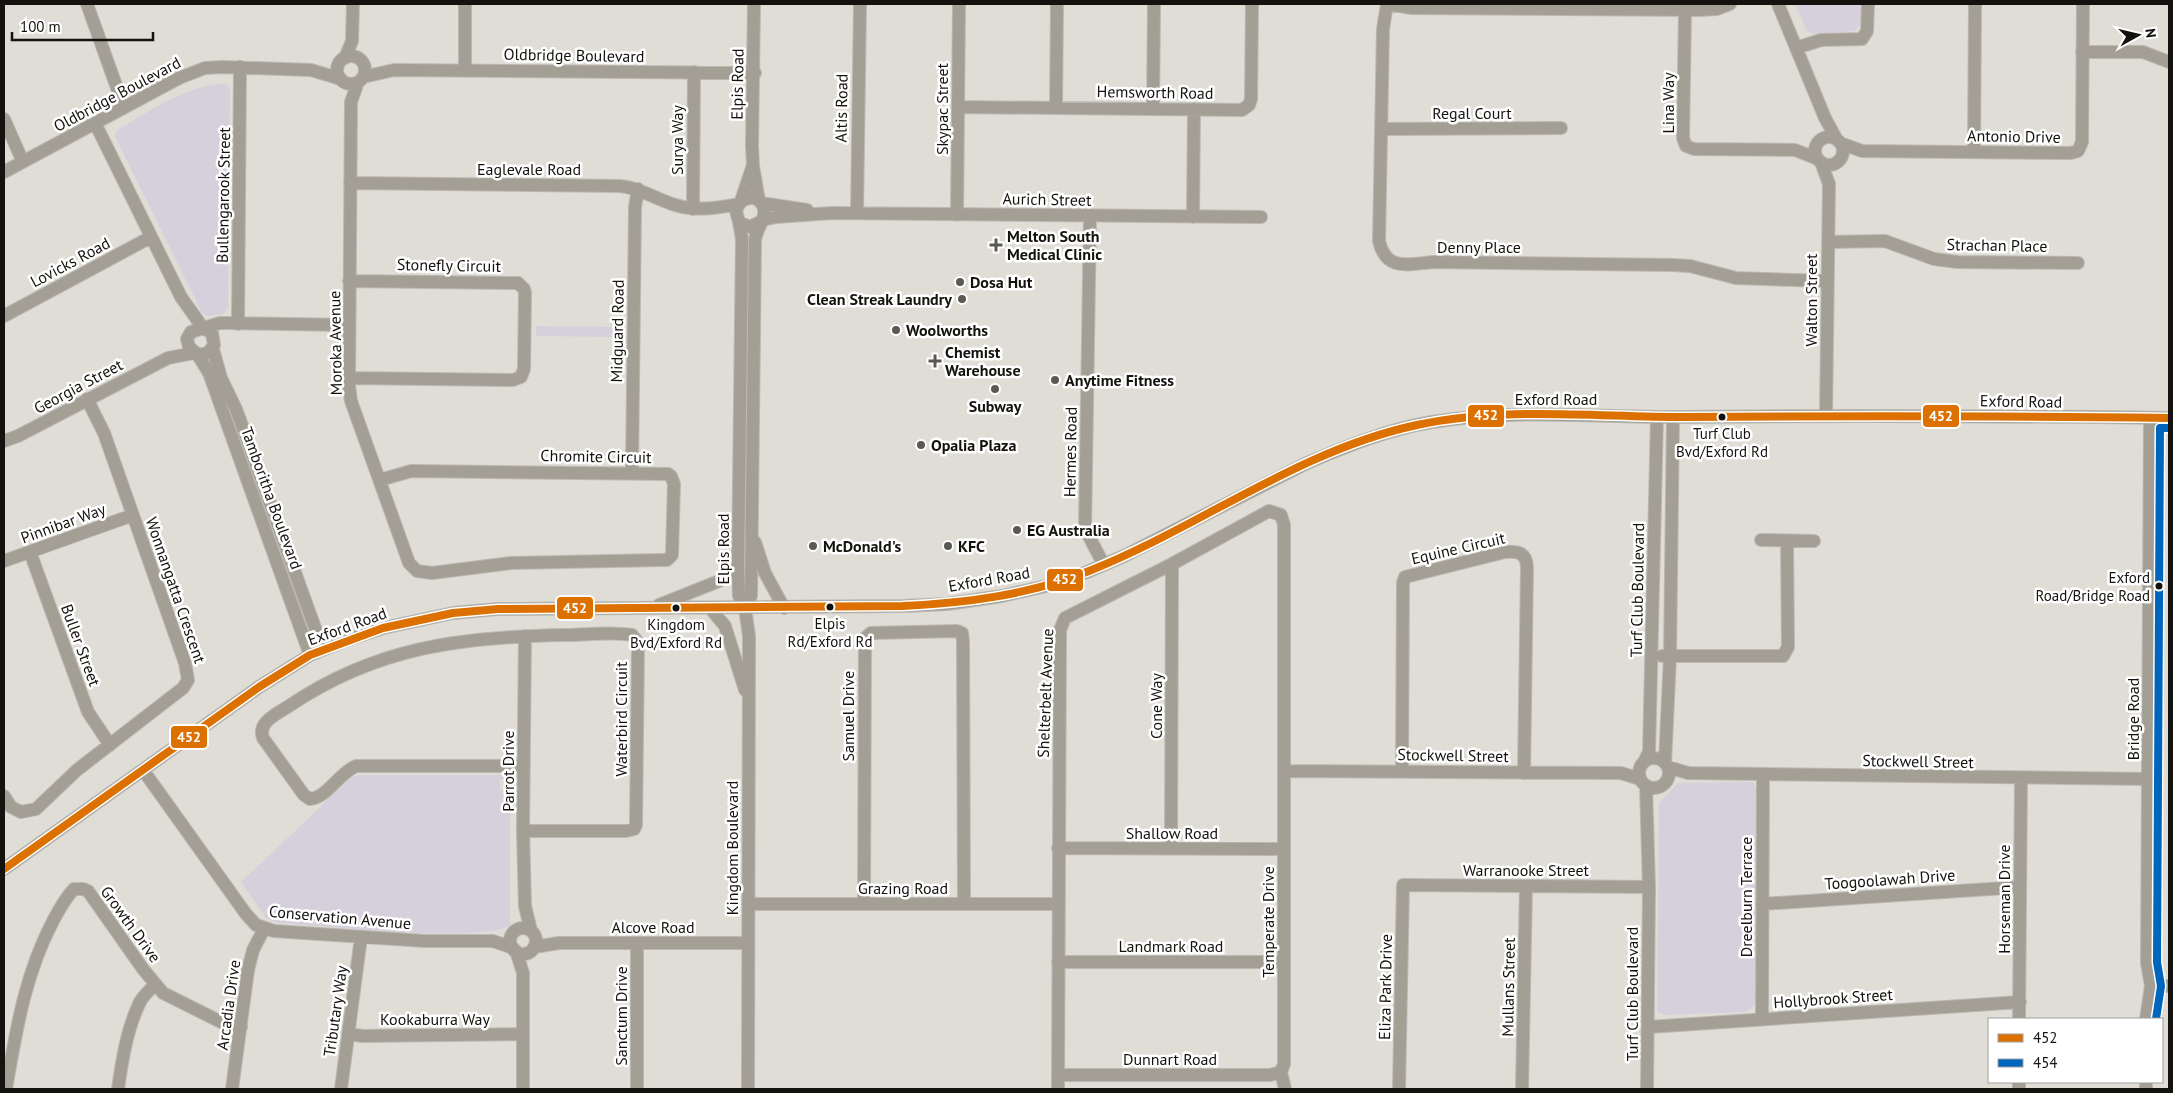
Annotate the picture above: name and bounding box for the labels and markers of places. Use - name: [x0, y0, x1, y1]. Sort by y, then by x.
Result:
- place label: Melton South Medical Clinic: [1007, 226, 1102, 264]
- marker: Melton South Medical Clinic: [989, 238, 1003, 252]
- place label: Dosa Hut: [970, 272, 1033, 292]
- marker: Dosa Hut: [954, 276, 966, 288]
- place label: Clean Streak Laundry: [807, 289, 952, 309]
- marker: Clean Streak Laundry: [956, 293, 968, 305]
- place label: Woolworths: [906, 320, 988, 340]
- marker: Woolworths: [890, 324, 902, 336]
- place label: Chemist Warehouse: [945, 342, 1021, 380]
- marker: Chemist Warehouse: [929, 355, 941, 367]
- place label: Anytime Fitness: [1065, 370, 1174, 390]
- marker: Anytime Fitness: [1049, 374, 1061, 386]
- marker: Subway: [989, 383, 1001, 395]
- place label: Subway: [969, 396, 1022, 416]
- marker: Turf Club Bvd/Exford Rd: [1717, 412, 1727, 422]
- place label: Turf Club Bvd/Exford Rd: [1676, 424, 1768, 461]
- place label: Opalia Plaza: [931, 435, 1016, 455]
- marker: Opalia Plaza: [915, 439, 927, 451]
- place label: EG Australia: [1027, 520, 1110, 540]
- marker: EG Australia: [1011, 524, 1023, 536]
- place label: McDonald's: [823, 536, 902, 556]
- place label: KFC: [958, 536, 985, 556]
- marker: McDonald's: [807, 540, 819, 552]
- marker: KFC: [942, 540, 954, 552]
- place label: Exford Road/Bridge Road: [2036, 568, 2150, 605]
- marker: Exford Road/Bridge Road: [2154, 581, 2164, 591]
- marker: Elpis Rd/Exford Rd: [825, 602, 835, 612]
- marker: Kingdom Bvd/Exford Rd: [671, 603, 681, 613]
- place label: Elpis Rd/Exford Rd: [788, 614, 872, 651]
- place label: Kingdom Bvd/Exford Rd: [630, 615, 722, 652]

